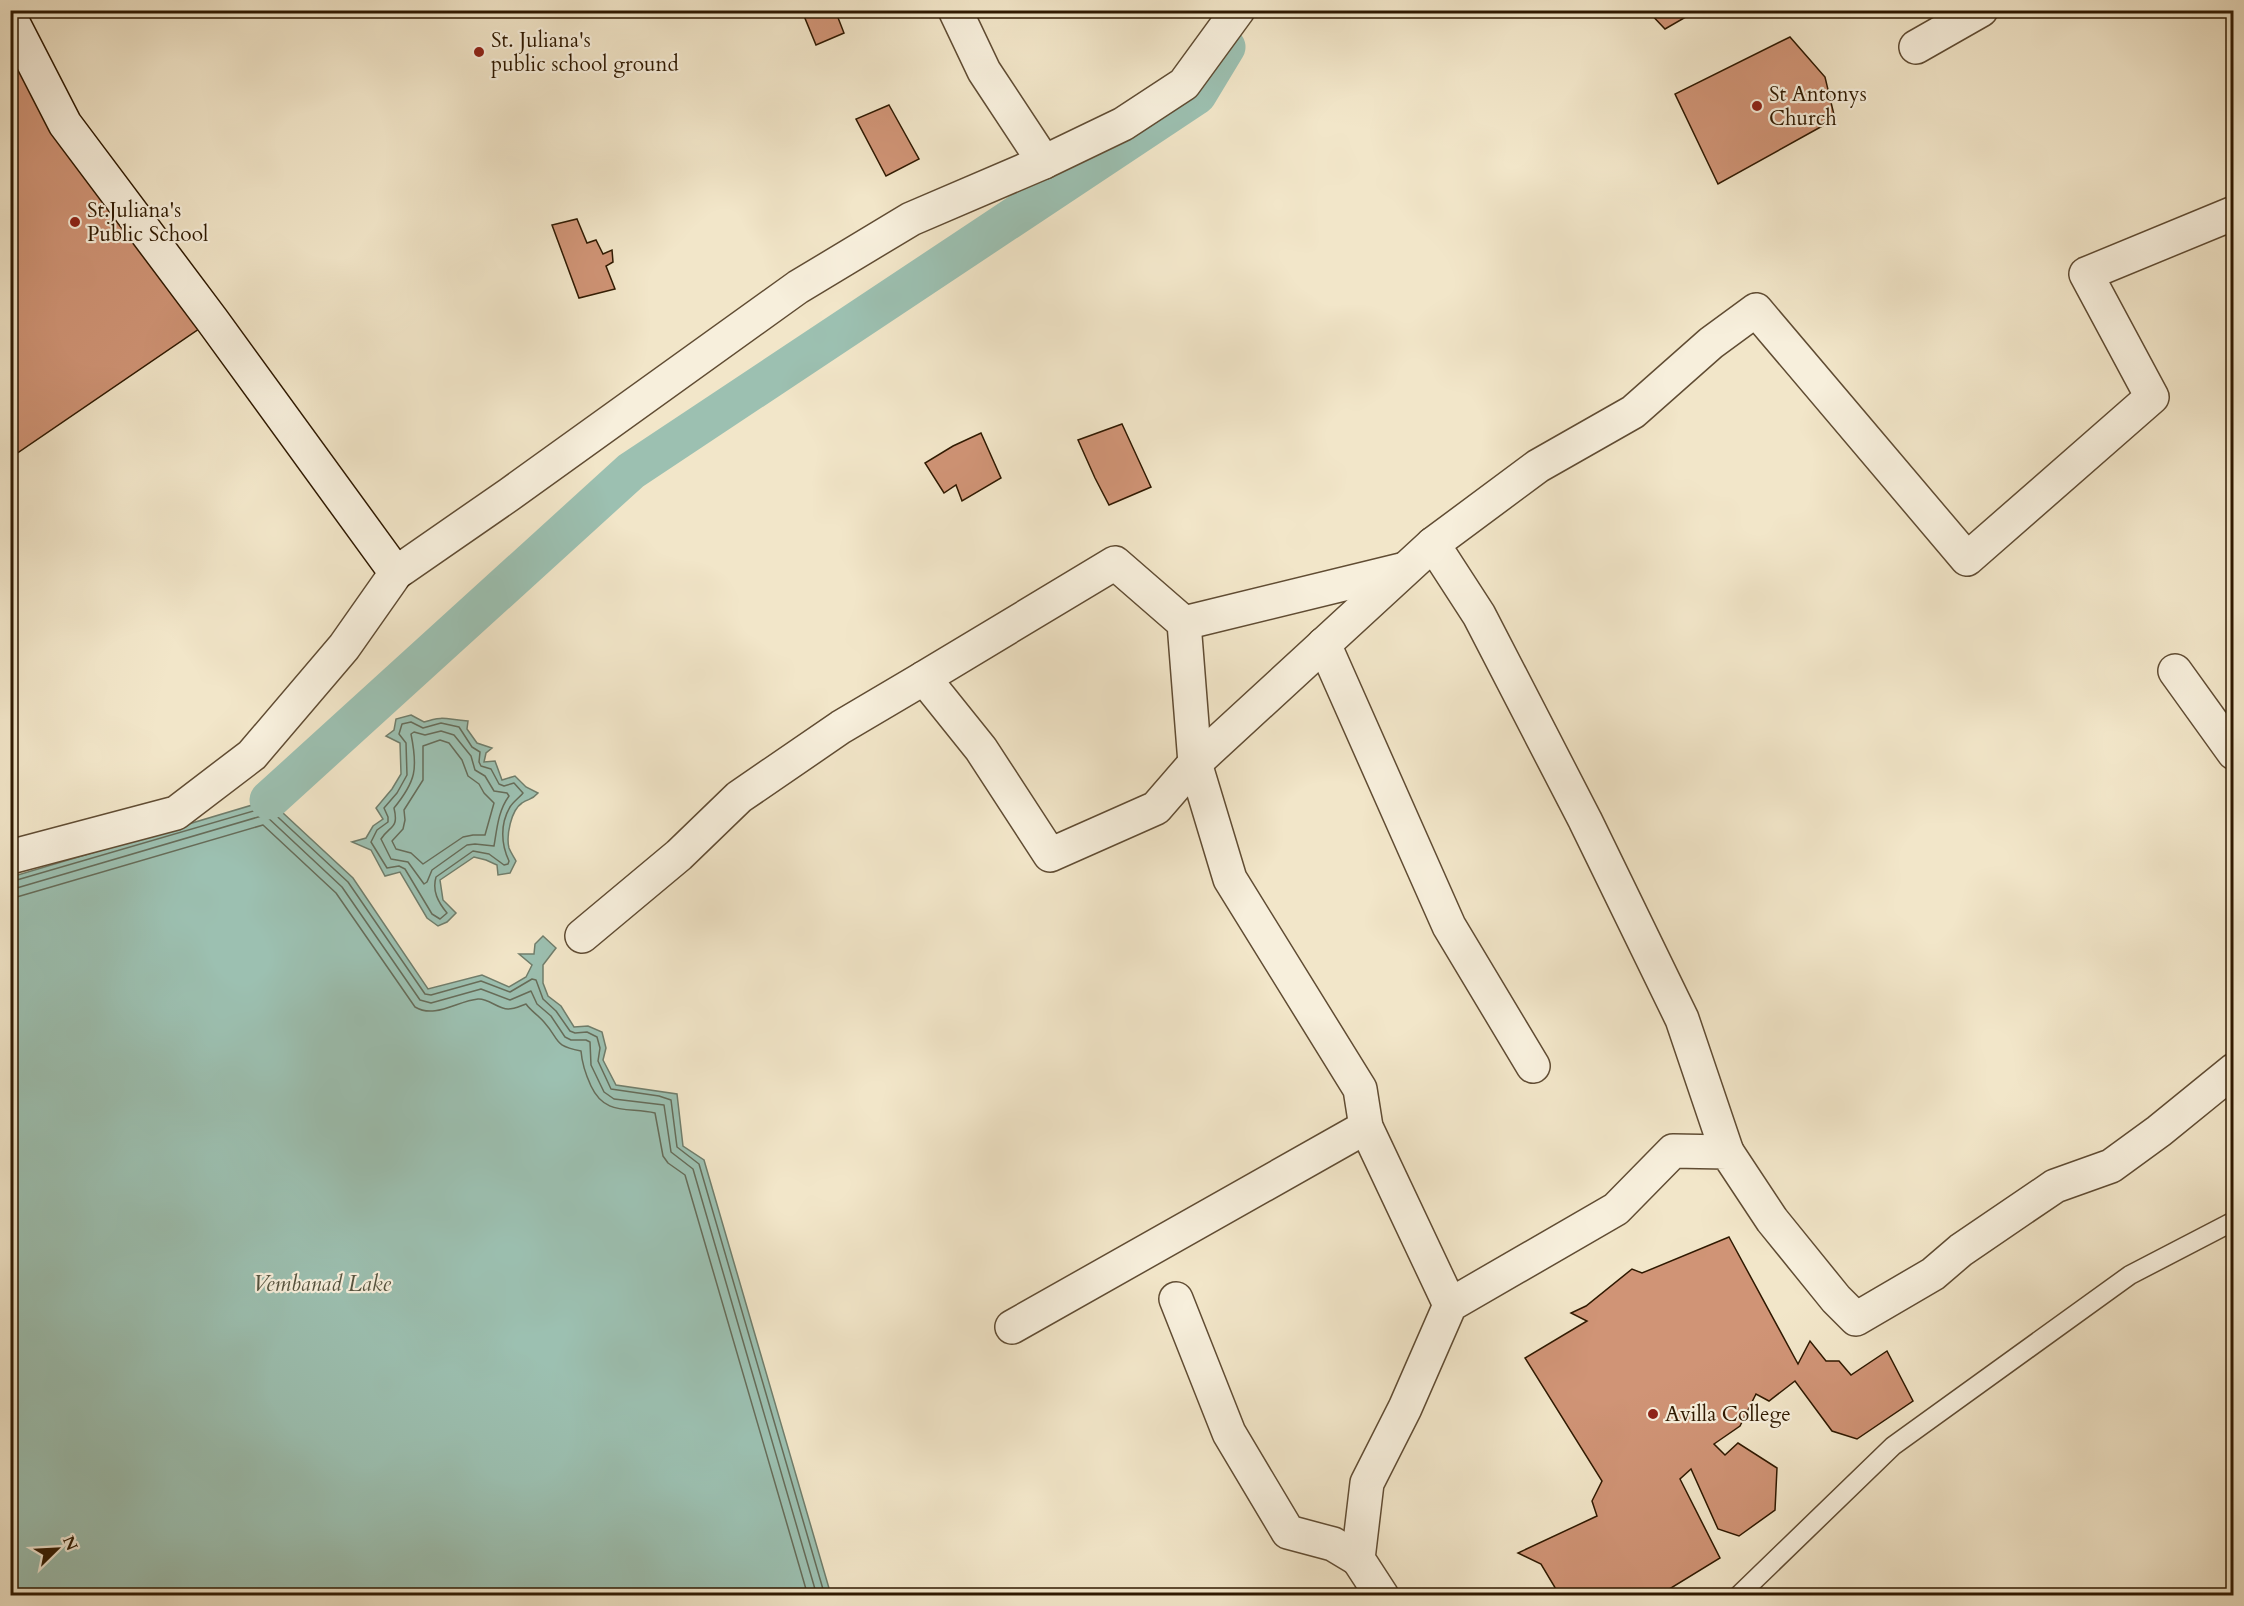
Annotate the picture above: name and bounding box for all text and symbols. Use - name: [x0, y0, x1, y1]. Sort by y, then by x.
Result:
- place label: St. Juliana's public school ground: [491, 26, 679, 79]
- marker: St. Juliana's public school ground: [472, 45, 486, 59]
- place label: St Antonys Church: [1769, 80, 1867, 133]
- marker: St Antonys Church: [1750, 99, 1764, 113]
- place label: St.Juliana's Public School: [87, 196, 208, 249]
- marker: St.Juliana's Public School: [68, 215, 82, 229]
- water label: Vembanad Lake: [253, 1269, 392, 1299]
- place label: Avilla College: [1665, 1400, 1791, 1429]
- marker: Avilla College: [1646, 1407, 1660, 1421]
- north arrow: [27, 1519, 87, 1579]
- text: N: [57, 1532, 83, 1554]

